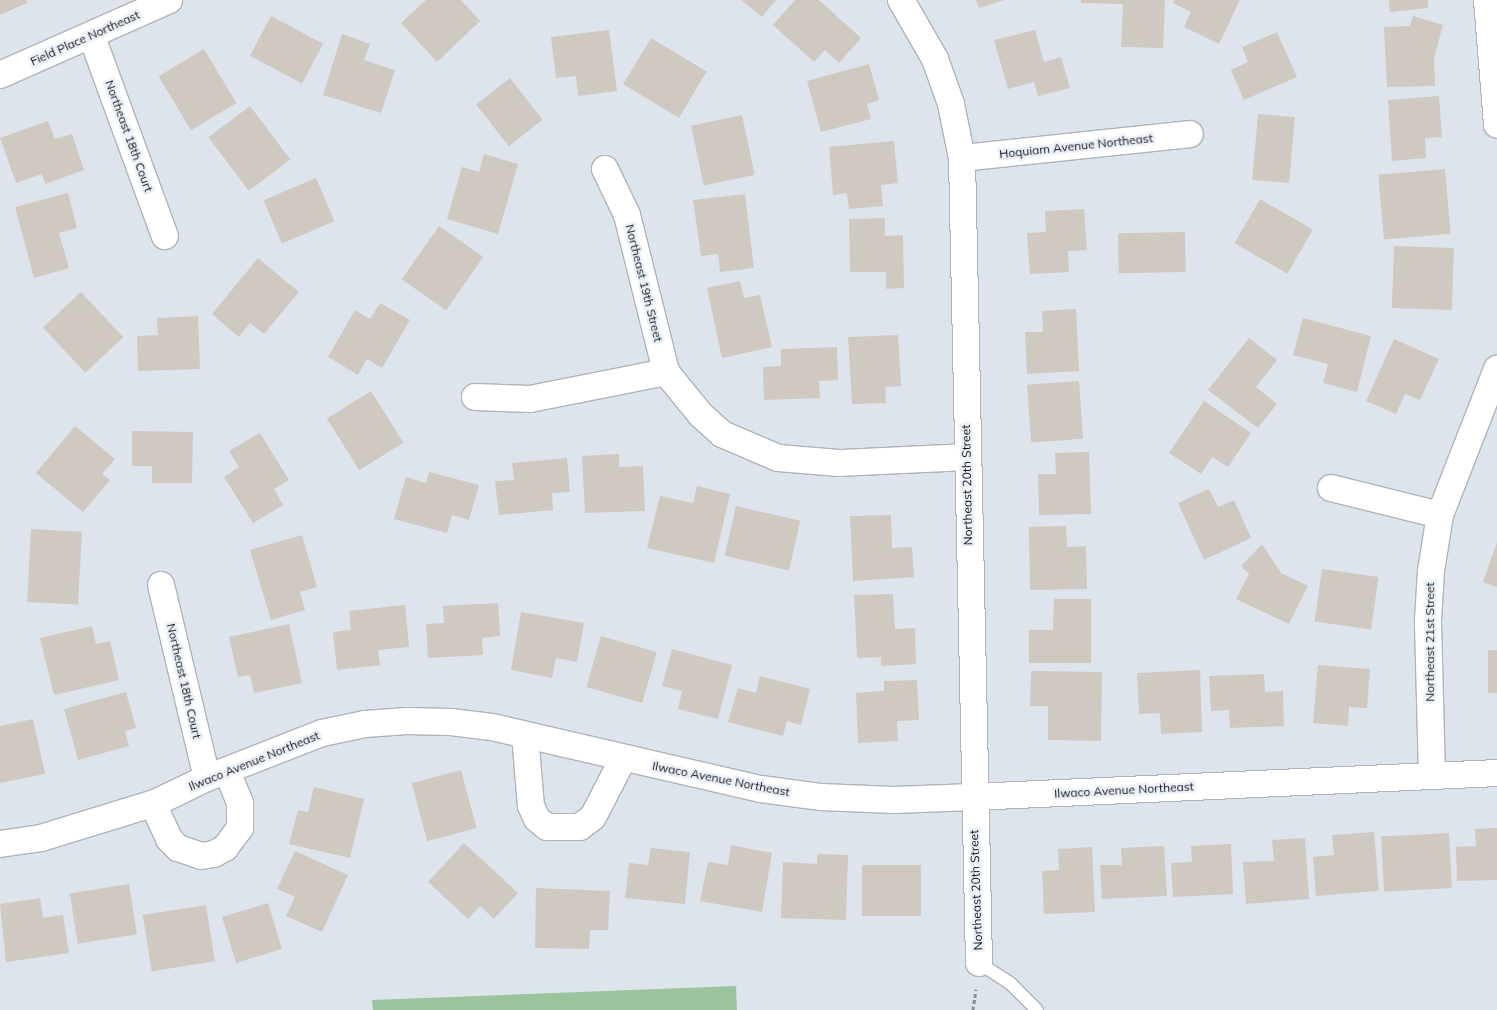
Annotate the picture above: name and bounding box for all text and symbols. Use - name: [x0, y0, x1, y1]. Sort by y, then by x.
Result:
- street label: Field Place Northeast: [28, 7, 142, 69]
- street label: Northeast 18th Court: [102, 78, 156, 194]
- street label: Hoquiam Avenue Northeast: [998, 131, 1154, 161]
- street label: Northeast 19th Street: [622, 223, 666, 343]
- street label: Northeast 20th Street: [959, 425, 975, 545]
- street label: Northeast 21st Street: [1423, 582, 1437, 702]
- street label: Northeast 18th Court: [164, 622, 204, 740]
- street label: Ilwaco Avenue Northeast: [187, 728, 321, 794]
- street label: Ilwaco Avenue Northeast: [651, 759, 791, 799]
- street label: Ilwaco Avenue Northeast: [1054, 779, 1194, 801]
- street label: Northeast 20th Street: [967, 829, 985, 951]

